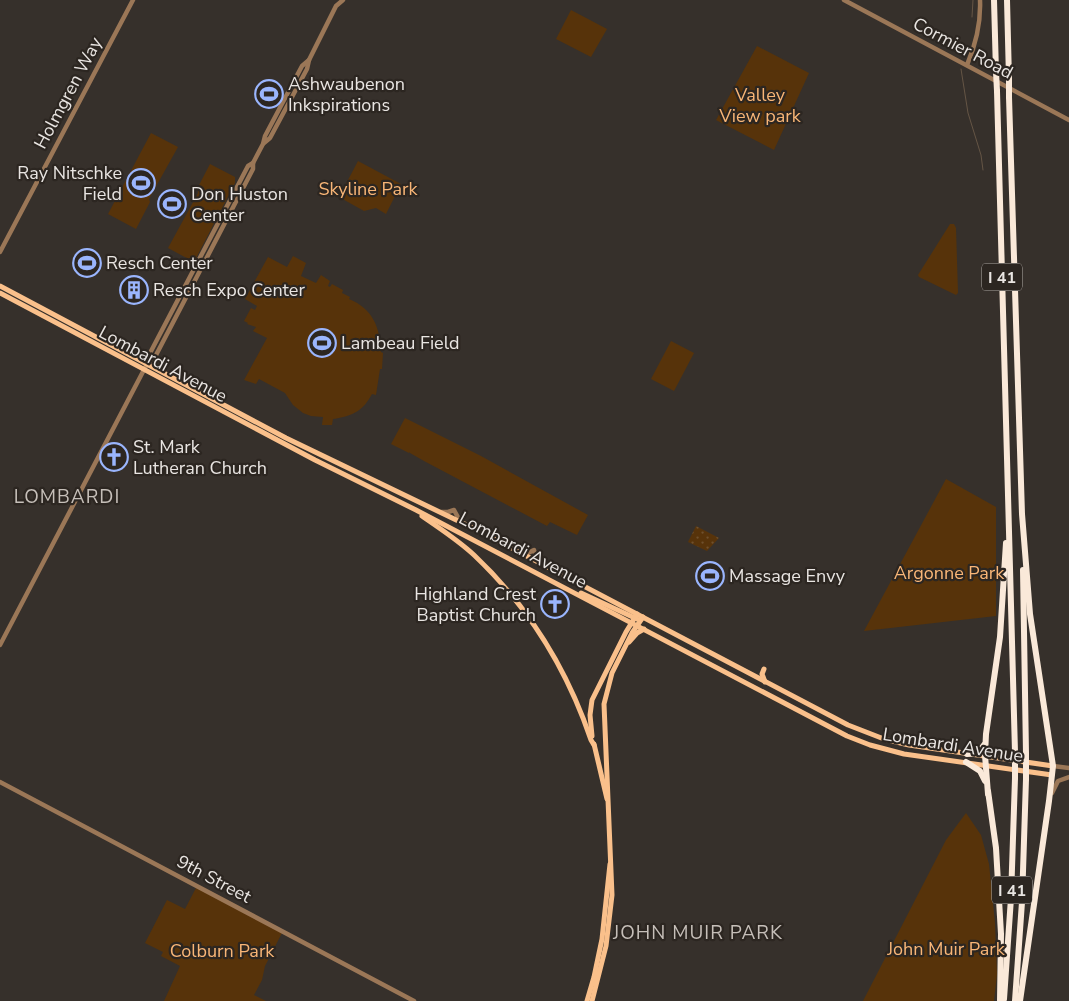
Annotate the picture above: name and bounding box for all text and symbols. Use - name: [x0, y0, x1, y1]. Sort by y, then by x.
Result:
- street label: Cormier Road: [909, 12, 1017, 84]
- street label: Holmgren Way: [28, 32, 108, 153]
- place label: Ashwaubenon Inkspirations: [288, 72, 405, 117]
- sports icon: Ashwaubenon Inkspirations: [254, 79, 284, 109]
- park label: Valley View park: [718, 83, 802, 128]
- place label: Ray Nitschke Field: [17, 161, 122, 206]
- sports icon: Ray Nitschke Field: [126, 168, 156, 198]
- park label: Skyline Park: [319, 177, 418, 201]
- place label: Don Huston Center: [191, 182, 288, 227]
- sports icon: Don Huston Center: [157, 189, 187, 219]
- sports icon: Resch Center: [72, 248, 102, 278]
- place label: Resch Center: [106, 251, 213, 275]
- road number: I 41: [982, 264, 1022, 290]
- building icon: Resch Expo Center: [119, 275, 149, 305]
- place label: Resch Expo Center: [153, 278, 305, 302]
- street label: Lombardi Avenue: [95, 320, 231, 408]
- sports icon: Lambeau Field: [307, 328, 337, 358]
- place label: Lambeau Field: [341, 331, 459, 355]
- place label: St. Mark Lutheran Church: [133, 435, 267, 480]
- church icon: St. Mark Lutheran Church: [99, 442, 129, 472]
- district label: LOMBARDI: [14, 484, 120, 510]
- street label: Lombardi Avenue: [455, 506, 591, 594]
- sports icon: Massage Envy: [695, 561, 725, 591]
- park label: Argonne Park: [894, 561, 1005, 585]
- place label: Massage Envy: [729, 564, 846, 588]
- place label: Highland Crest Baptist Church: [414, 582, 537, 627]
- church icon: Highland Crest Baptist Church: [540, 589, 570, 619]
- street label: Lombardi Avenue: [881, 722, 1025, 768]
- street label: 9th Street: [173, 849, 256, 909]
- road number: I 41: [992, 876, 1032, 904]
- district label: JOHN MUIR PARK: [612, 920, 783, 946]
- park label: John Muir Park: [886, 937, 1006, 961]
- park label: Colburn Park: [170, 939, 275, 963]

